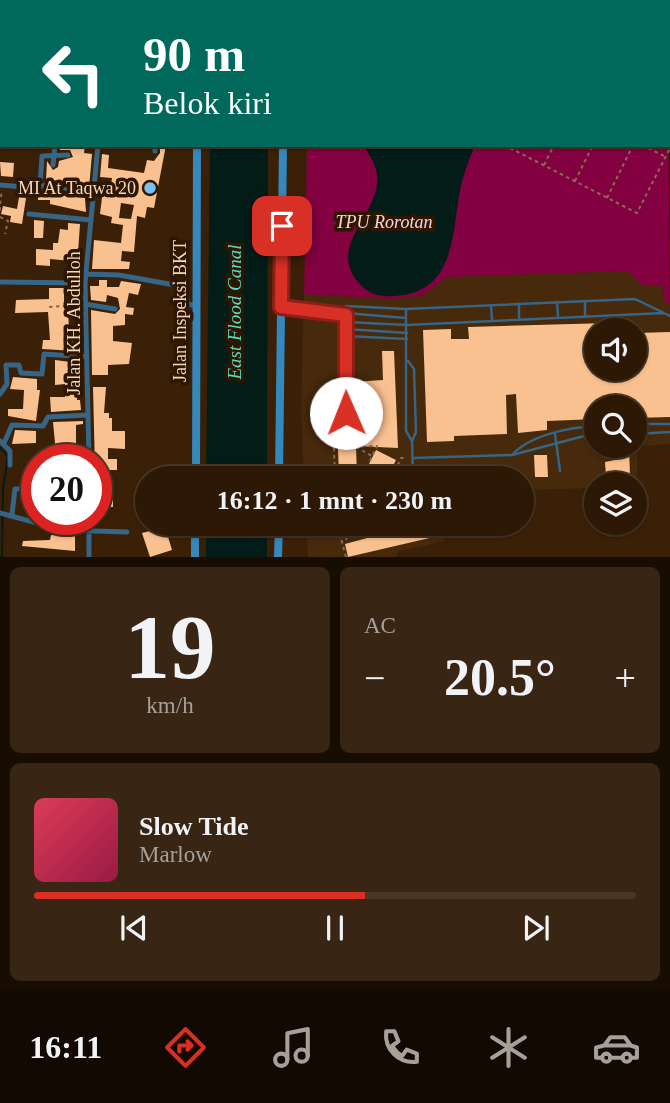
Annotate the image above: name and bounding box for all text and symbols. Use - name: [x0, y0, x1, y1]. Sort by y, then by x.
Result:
- text: 90 m: [143, 27, 245, 82]
- icon: left: [28, 28, 119, 119]
- text: Belok kiri: [143, 85, 272, 121]
- place label: MI At Taqwa 20: [18, 178, 136, 198]
- marker: MI At Taqwa 20: [142, 180, 158, 196]
- pin: [252, 196, 312, 256]
- icon: arrive: [263, 207, 301, 245]
- park label: TPU Rorotan: [336, 212, 432, 232]
- street label: Jalan Inspeksi BKT: [170, 240, 190, 382]
- water label: East Flood Canal: [224, 244, 245, 381]
- street label: Jalan KH. Abdulloh: [64, 251, 84, 395]
- map controls: [584, 318, 647, 535]
- button: sound: [584, 318, 647, 381]
- position arrow: [309, 376, 383, 450]
- button: search: [584, 395, 647, 458]
- speed limit sign: 20: [21, 444, 112, 535]
- button: layers: [584, 472, 647, 535]
- text: 16:12 · 1 mnt · 230 m: [217, 486, 452, 515]
- text: 19: [125, 597, 216, 698]
- text: AC: [364, 613, 396, 638]
- text: 20.5°: [444, 649, 556, 706]
- text: −: [364, 657, 385, 699]
- text: +: [615, 657, 636, 699]
- text: km/h: [146, 693, 194, 718]
- text: Slow Tide: [139, 812, 249, 841]
- text: Marlow: [139, 842, 212, 867]
- icon: previous: [115, 909, 153, 947]
- icon: pause: [316, 909, 354, 947]
- icon: next: [517, 909, 555, 947]
- icon: directions: [161, 1023, 210, 1072]
- icon: music: [269, 1023, 318, 1072]
- icon: phone: [376, 1023, 425, 1072]
- icon: climate: [484, 1023, 533, 1072]
- icon: car: [592, 1023, 641, 1072]
- text: 16:11: [29, 1029, 102, 1065]

